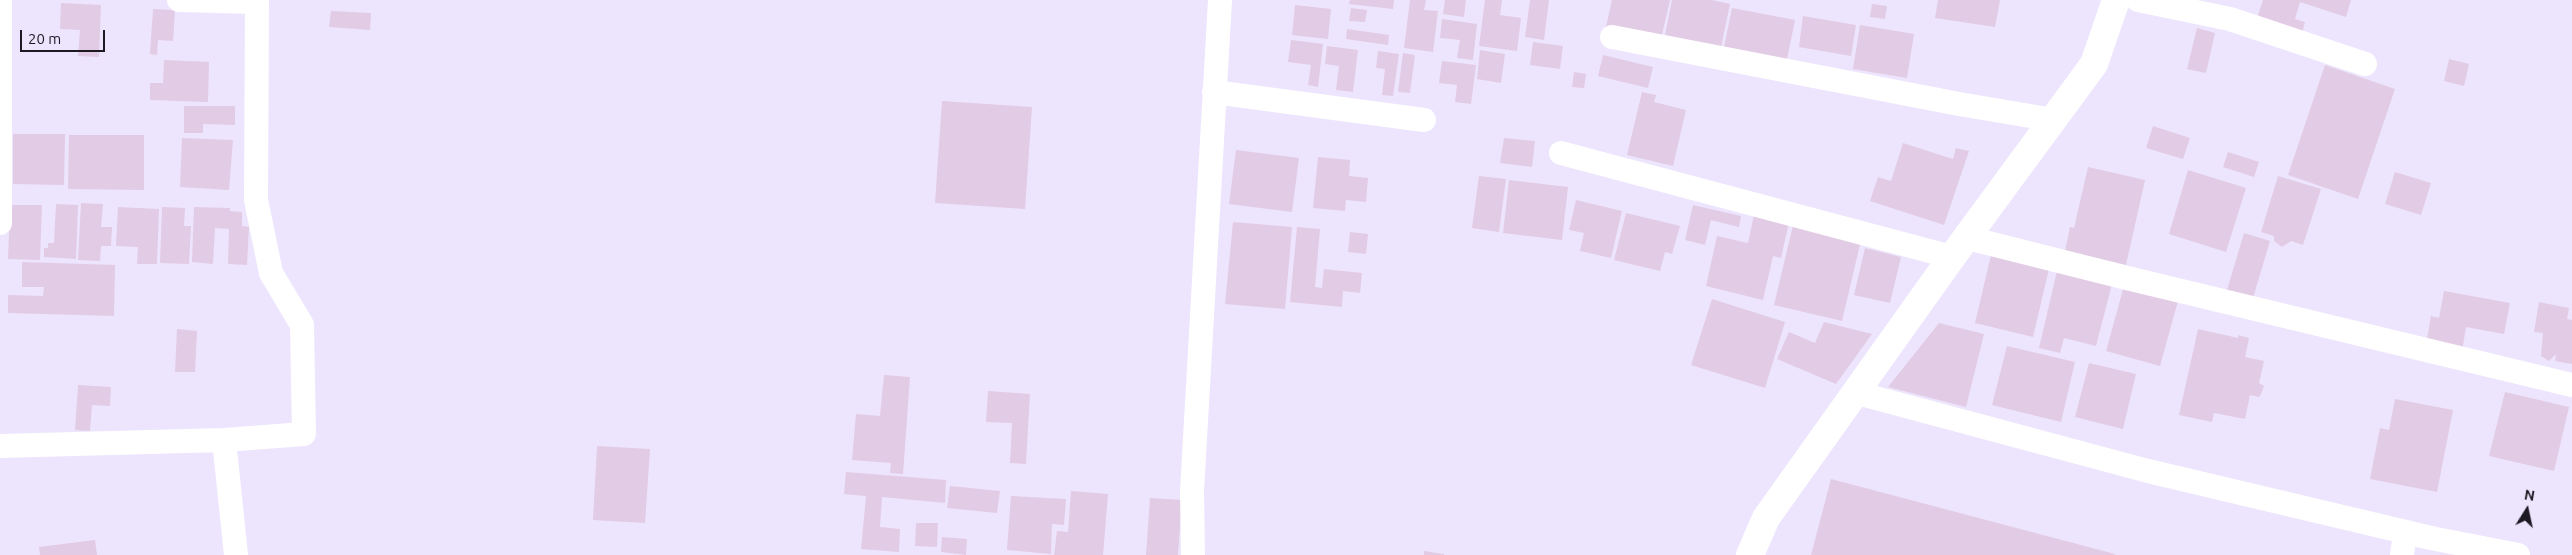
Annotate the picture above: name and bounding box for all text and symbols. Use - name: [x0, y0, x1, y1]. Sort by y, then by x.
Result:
- scale bar: [22, 20, 108, 52]
- text: 20 m: [28, 30, 61, 47]
- north arrow: [2502, 485, 2552, 535]
- text: N: [2523, 486, 2536, 504]

